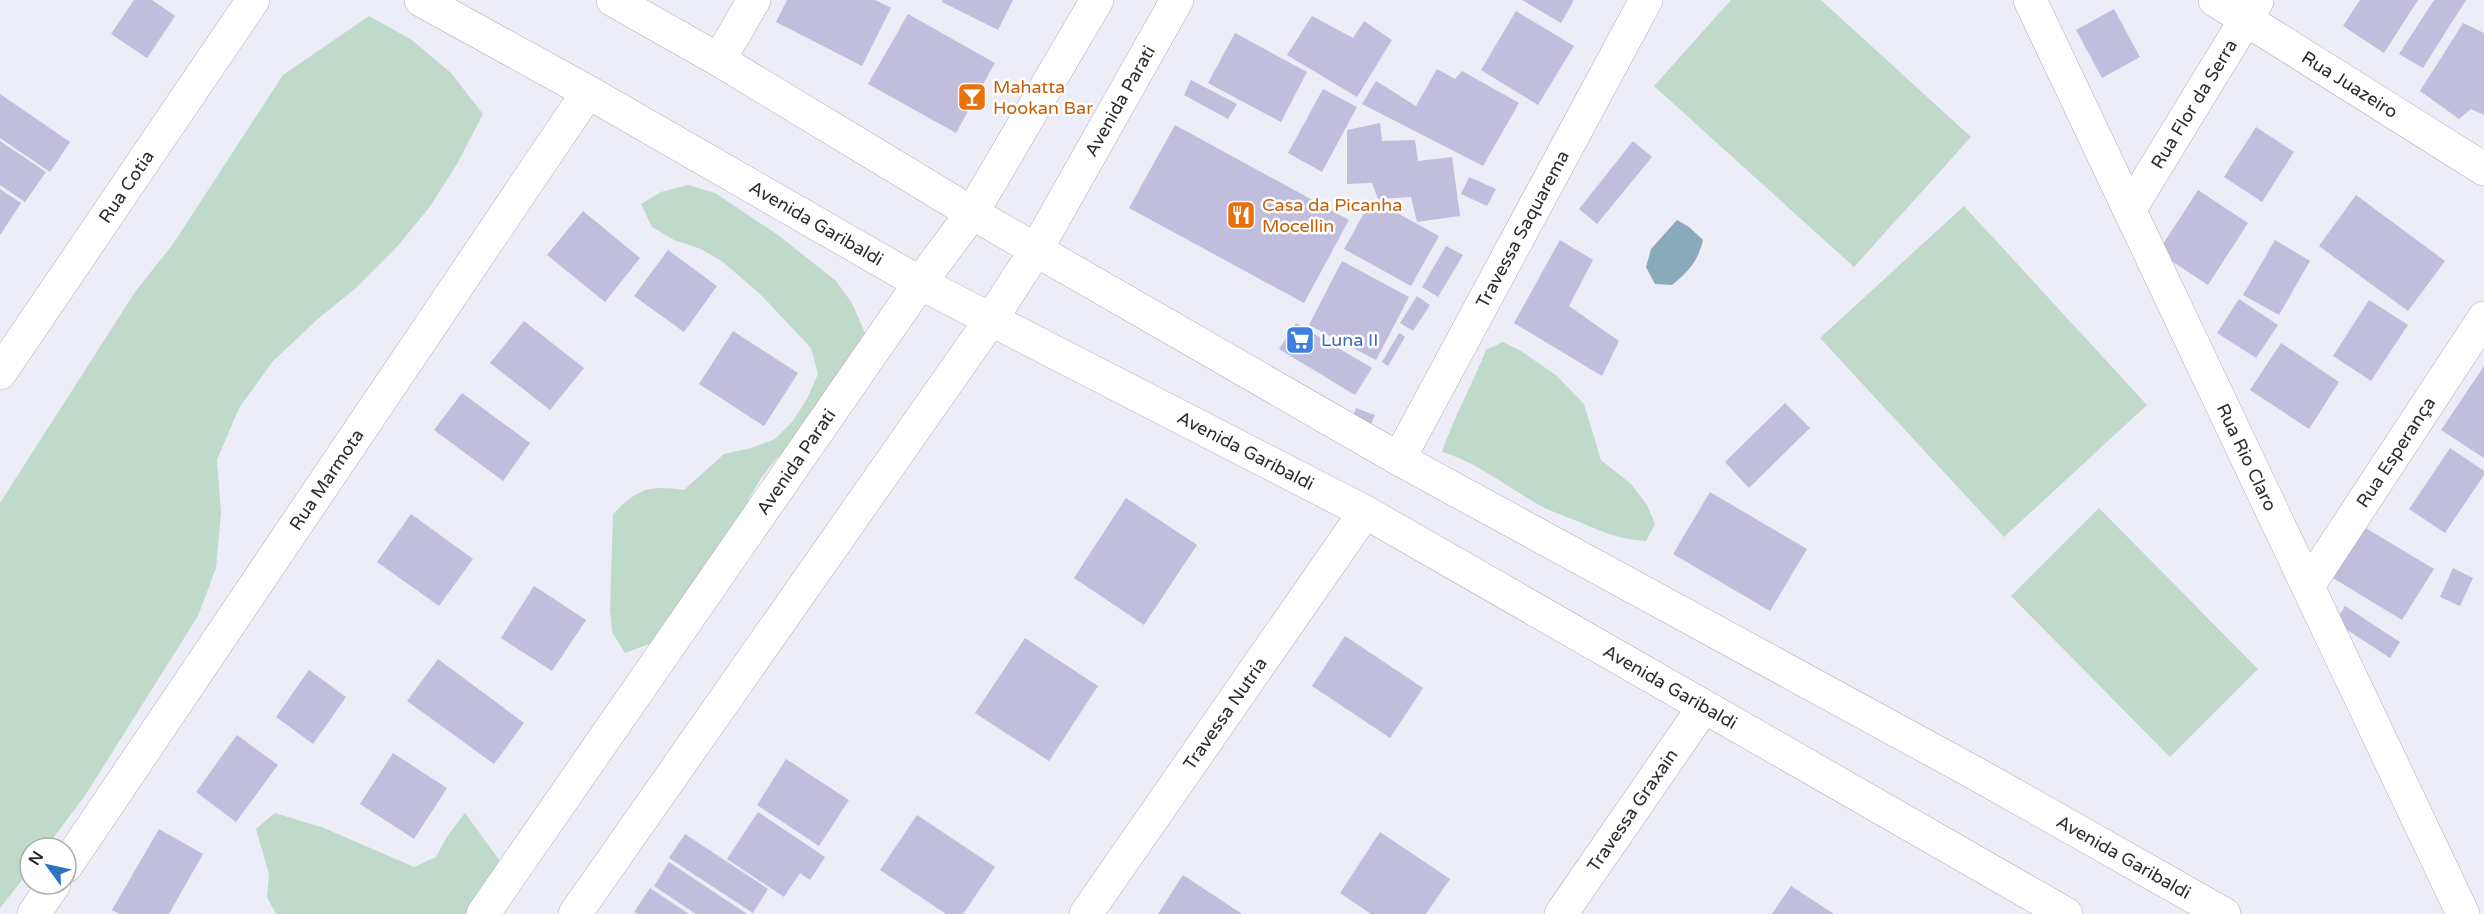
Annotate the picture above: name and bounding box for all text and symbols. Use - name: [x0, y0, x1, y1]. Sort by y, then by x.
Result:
- street label: Rua Flor da Serra: [2146, 35, 2242, 173]
- street label: Avenida Parati: [1080, 42, 1160, 160]
- street label: Rua Juazeiro: [2297, 46, 2402, 123]
- place label: Mahatta Hookan Bar: [993, 76, 1093, 119]
- bar icon: Mahatta Hookan Bar: [956, 81, 988, 113]
- street label: Rua Cotia: [94, 146, 159, 227]
- street label: Travessa Saquarema: [1471, 147, 1574, 312]
- street label: Avenida Garibaldi: [745, 176, 887, 271]
- place label: Casa da Picanha Mocellin: [1262, 194, 1402, 237]
- restaurant icon: Casa da Picanha Mocellin: [1225, 199, 1257, 231]
- supermarket icon: Luna II: [1284, 324, 1316, 356]
- place label: Luna II: [1321, 329, 1378, 351]
- street label: Rua Esperança: [2352, 393, 2440, 512]
- street label: Rua Rio Claro: [2212, 400, 2281, 515]
- street label: Avenida Parati: [752, 405, 840, 519]
- street label: Avenida Garibaldi: [1174, 406, 1318, 495]
- street label: Rua Marmota: [285, 425, 369, 534]
- street label: Avenida Garibaldi: [1599, 640, 1741, 734]
- street label: Travessa Nutria: [1178, 653, 1272, 774]
- street label: Travessa Graxain: [1582, 745, 1683, 876]
- street label: Avenida Garibaldi: [2052, 810, 2195, 904]
- north arrow: [18, 836, 78, 896]
- text: N: [24, 848, 48, 869]

